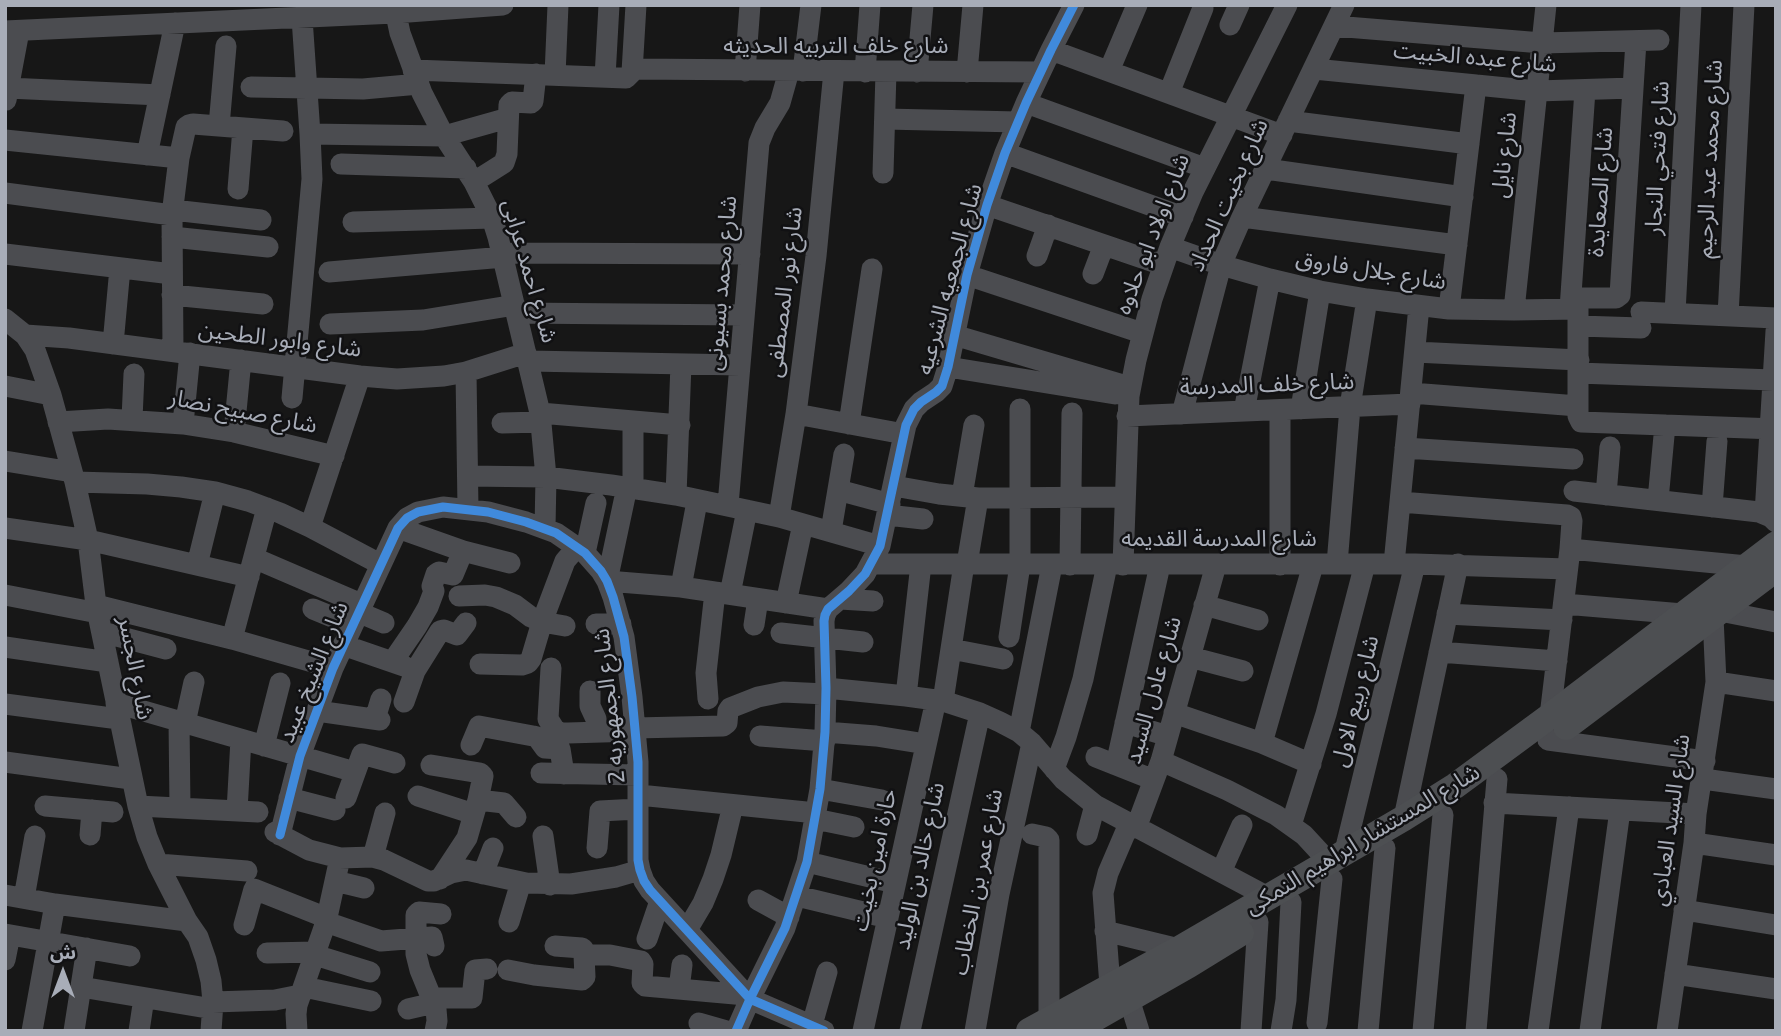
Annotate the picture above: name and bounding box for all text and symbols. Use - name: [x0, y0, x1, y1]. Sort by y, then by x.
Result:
- street label: شارع خلف التربيه الحديثه: [723, 31, 949, 59]
- street label: شارع عبده الخبيت: [1392, 36, 1558, 78]
- street label: شارع محمد عبد الرحيم: [1690, 59, 1728, 259]
- street label: شارع فتحي النجار: [1639, 80, 1675, 236]
- street label: شارع نايل: [1486, 111, 1522, 199]
- street label: شارع بخيت الحداد: [1182, 114, 1274, 276]
- street label: شارع الصعايدة: [1582, 126, 1618, 258]
- street label: شارع اولاد ابو حلاوه: [1109, 150, 1195, 318]
- street label: شارع الجمعيه الشرعيه: [910, 180, 988, 378]
- street label: شارع محمد بسيونى: [700, 194, 742, 372]
- street label: شارع احمد عرابى: [496, 196, 564, 346]
- street label: شارع نور المصطفى: [760, 205, 808, 379]
- street label: شارع جلال فاروق: [1294, 244, 1448, 296]
- street label: شارع وابور الطحين: [197, 315, 363, 363]
- street label: شارع خلف المدرسة: [1179, 367, 1355, 401]
- street label: شارع صبيح نصار: [167, 383, 319, 439]
- street label: شارع المدرسة القديمه: [1121, 524, 1317, 552]
- street label: شارع الشيخ عبيد: [272, 597, 354, 747]
- street label: شارع عادل السيد: [1119, 613, 1187, 767]
- street label: شارع الجسر: [112, 614, 160, 722]
- street label: شارع الجمهوريه 2: [587, 627, 631, 785]
- street label: شارع ربيع الاول: [1325, 632, 1385, 770]
- street label: شارع السيد العبادي: [1644, 732, 1696, 908]
- street label: شارع المستشار ابراهيم النمكى: [1239, 758, 1485, 920]
- street label: شارع خالد بن الوليد: [888, 780, 950, 952]
- street label: حارة امين بخيت: [845, 786, 903, 934]
- street label: شارع عمر بن الخطاب: [945, 787, 1009, 977]
- north arrow: [28, 938, 98, 1008]
- text: ش: [50, 940, 76, 963]

